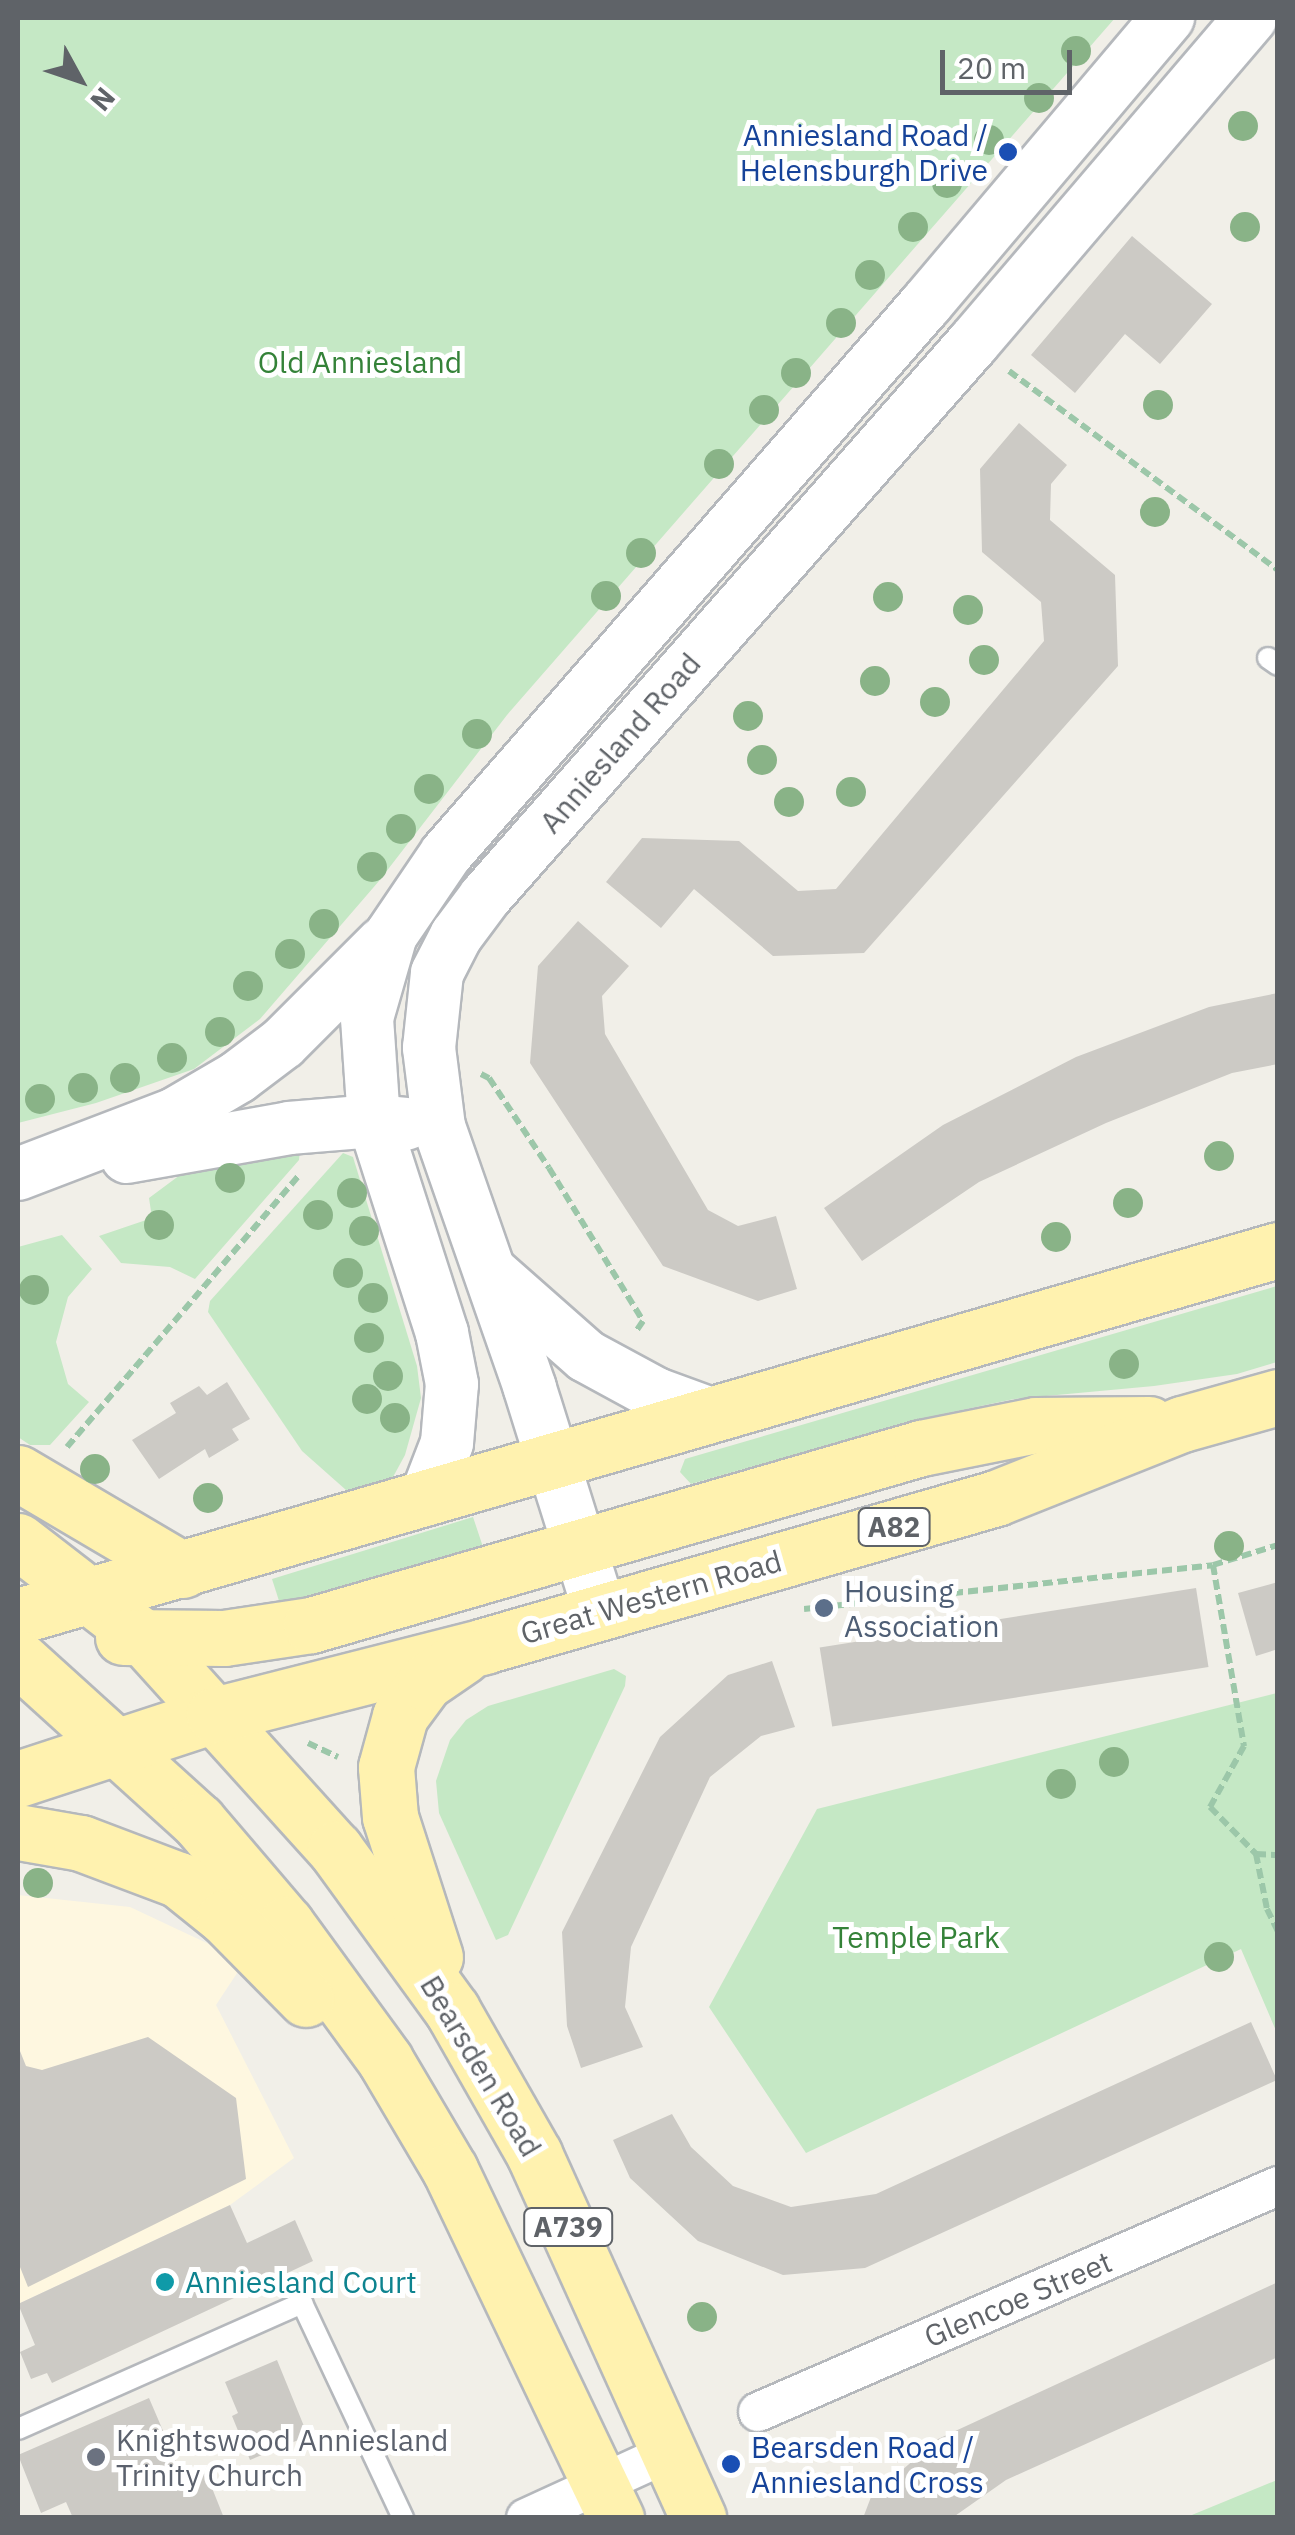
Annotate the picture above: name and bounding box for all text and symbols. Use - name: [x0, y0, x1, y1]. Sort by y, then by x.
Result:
- north arrow: [30, 30, 130, 130]
- scale bar: [945, 30, 1078, 92]
- text: 20 m: [957, 48, 1026, 87]
- text: N: [83, 80, 124, 119]
- place label: Anniesland Road / Helensburgh Drive: [740, 117, 988, 188]
- marker: Anniesland Road / Helensburgh Drive: [997, 141, 1019, 163]
- park label: Old Anniesland: [258, 344, 462, 380]
- street label: Anniesland Road: [532, 646, 708, 840]
- road number: A82: [856, 1504, 932, 1550]
- street label: Great Western Road: [516, 1542, 786, 1652]
- place label: Housing Association: [844, 1573, 1000, 1644]
- marker: Housing Association: [813, 1597, 835, 1619]
- park label: Temple Park: [832, 1919, 1000, 1955]
- street label: Bearsden Road: [413, 1969, 549, 2163]
- road number: A739: [523, 2204, 613, 2250]
- street label: Glencoe Street: [919, 2243, 1117, 2355]
- place label: Anniesland Court: [185, 2264, 417, 2300]
- marker: Anniesland Court: [154, 2271, 176, 2293]
- place label: Knightswood Anniesland Trinity Church: [116, 2422, 448, 2492]
- place label: Bearsden Road / Anniesland Cross: [751, 2429, 984, 2500]
- marker: Knightswood Anniesland Trinity Church: [85, 2446, 107, 2468]
- marker: Bearsden Road / Anniesland Cross: [720, 2453, 742, 2475]

